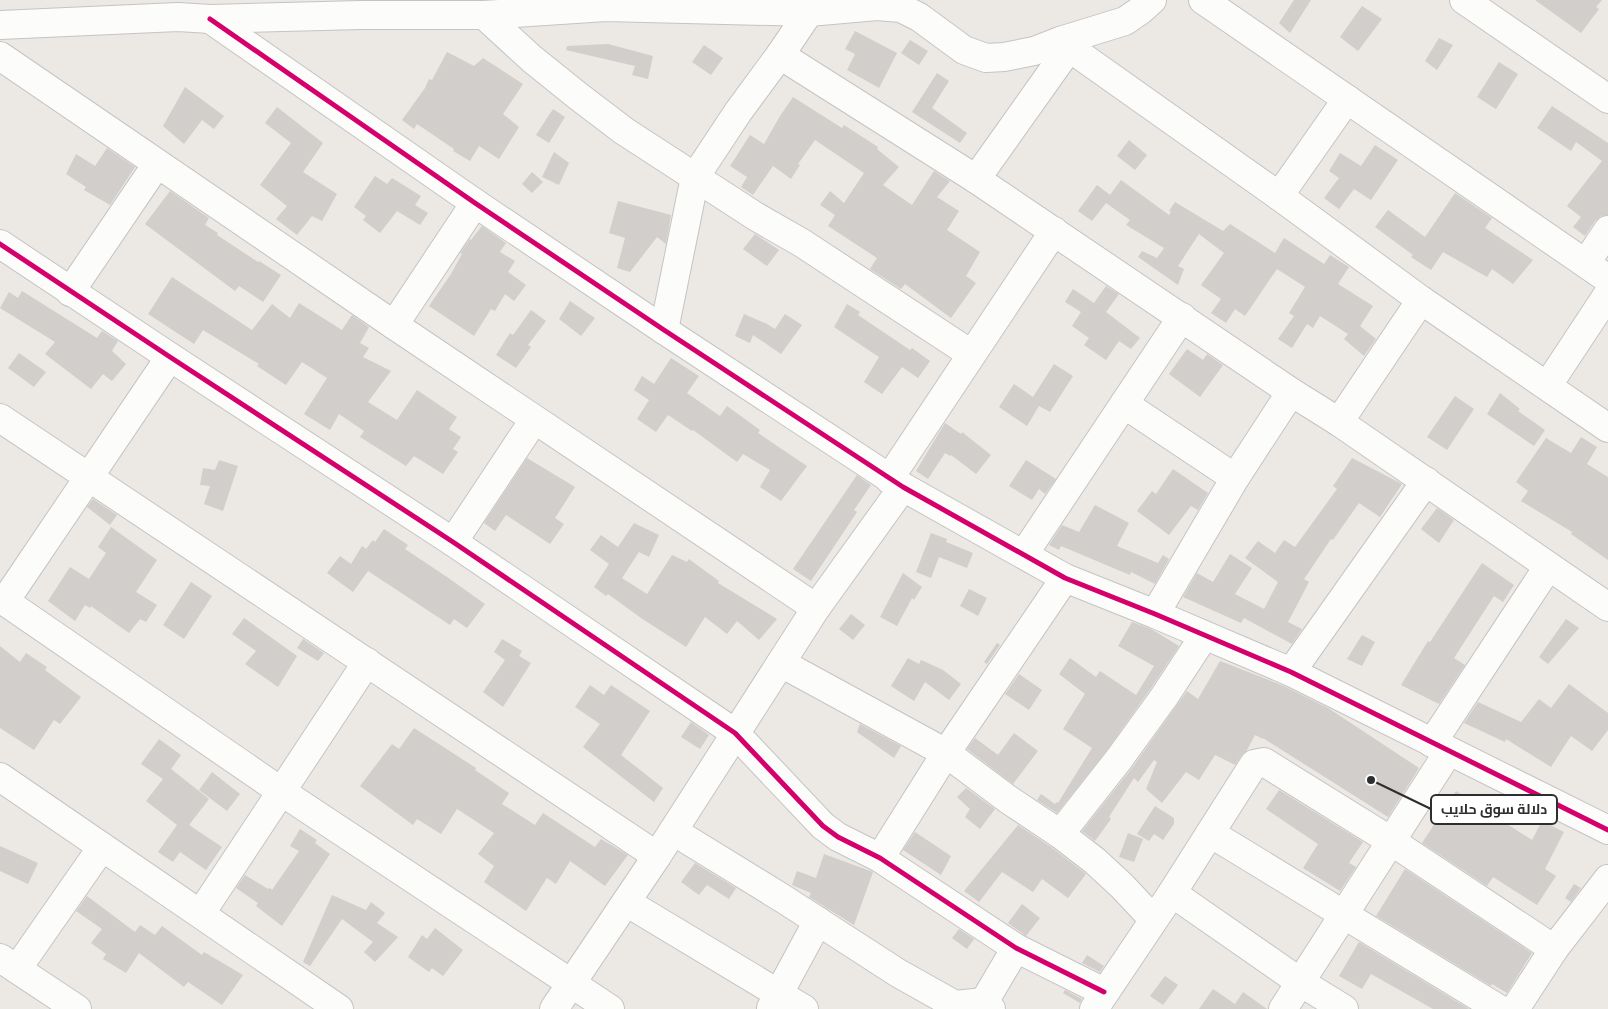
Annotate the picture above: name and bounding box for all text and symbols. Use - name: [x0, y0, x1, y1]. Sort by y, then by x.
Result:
- callout: دلالة سوق حلايب: [1431, 795, 1557, 824]
- text: دلالة سوق حلايب: [1441, 801, 1547, 818]

